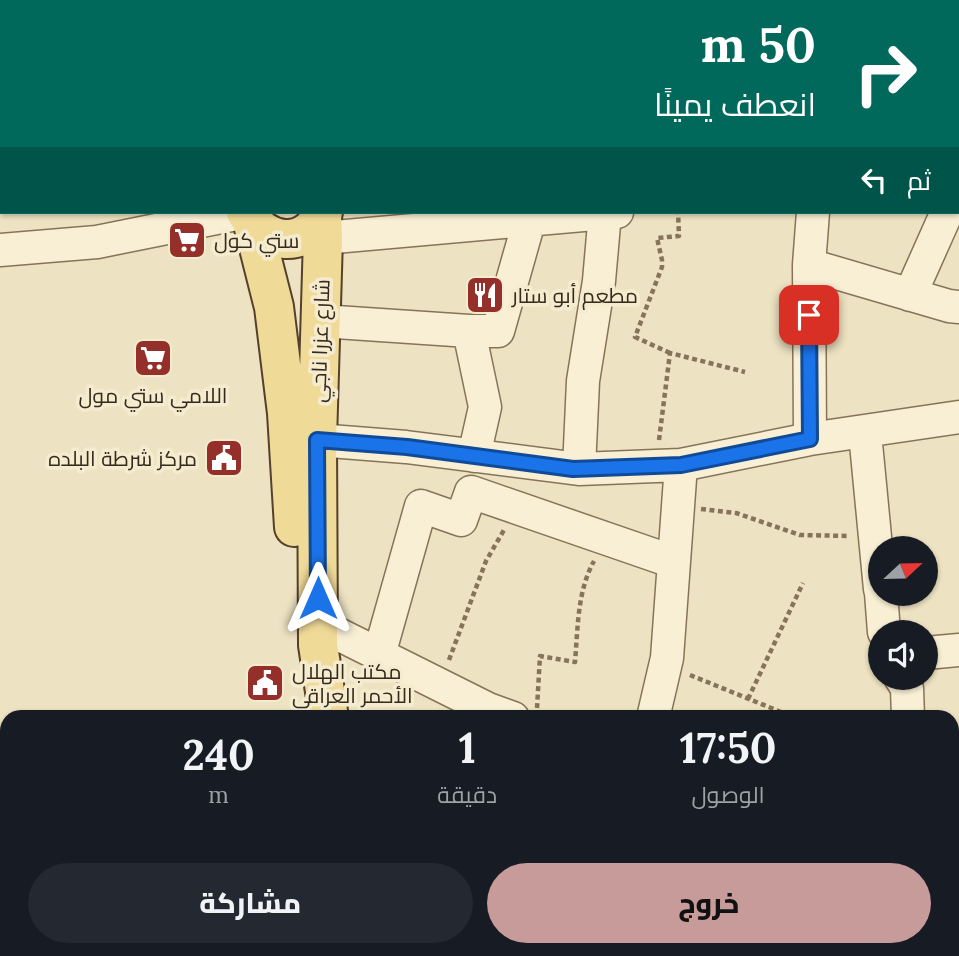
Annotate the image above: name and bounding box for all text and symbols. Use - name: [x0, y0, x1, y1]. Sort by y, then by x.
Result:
- text: 50 m: [700, 13, 816, 75]
- icon: right: [840, 28, 931, 119]
- text: انعطف يمينًا: [654, 84, 816, 125]
- icon: left: [855, 161, 893, 199]
- text: ثم: [907, 164, 931, 197]
- supermarket icon: ستي كول: [166, 219, 208, 261]
- place label: ستي كول: [214, 227, 299, 257]
- restaurant icon: مطعم أبو ستار: [464, 274, 506, 316]
- street label: شارع عزرا ناجي: [304, 279, 339, 403]
- place label: مطعم أبو ستار: [511, 282, 638, 310]
- pin: [779, 285, 839, 345]
- icon: arrive: [790, 296, 828, 334]
- supermarket icon: اللامي ستي مول: [132, 337, 174, 379]
- place label: اللامي ستي مول: [79, 382, 227, 412]
- public building icon: مركز شرطة البلده: [203, 437, 245, 479]
- place label: مركز شرطة البلده: [48, 445, 197, 472]
- north arrow: [868, 536, 938, 606]
- map controls: [868, 536, 938, 690]
- position arrow: [281, 561, 355, 635]
- button: sound: [868, 620, 938, 690]
- place label: مكتب الهلال الأحمر العراقي: [292, 658, 413, 712]
- public building icon: مكتب الهلال الأحمر العراقي: [244, 662, 286, 704]
- text: 1: [459, 721, 476, 775]
- text: 17:50: [680, 721, 776, 775]
- text: 240: [183, 728, 255, 782]
- text: m: [208, 780, 229, 809]
- text: دقيقة: [437, 780, 497, 809]
- text: الوصول: [691, 780, 765, 809]
- button: مشاركة: [28, 863, 473, 943]
- button: خروج: [487, 863, 931, 943]

